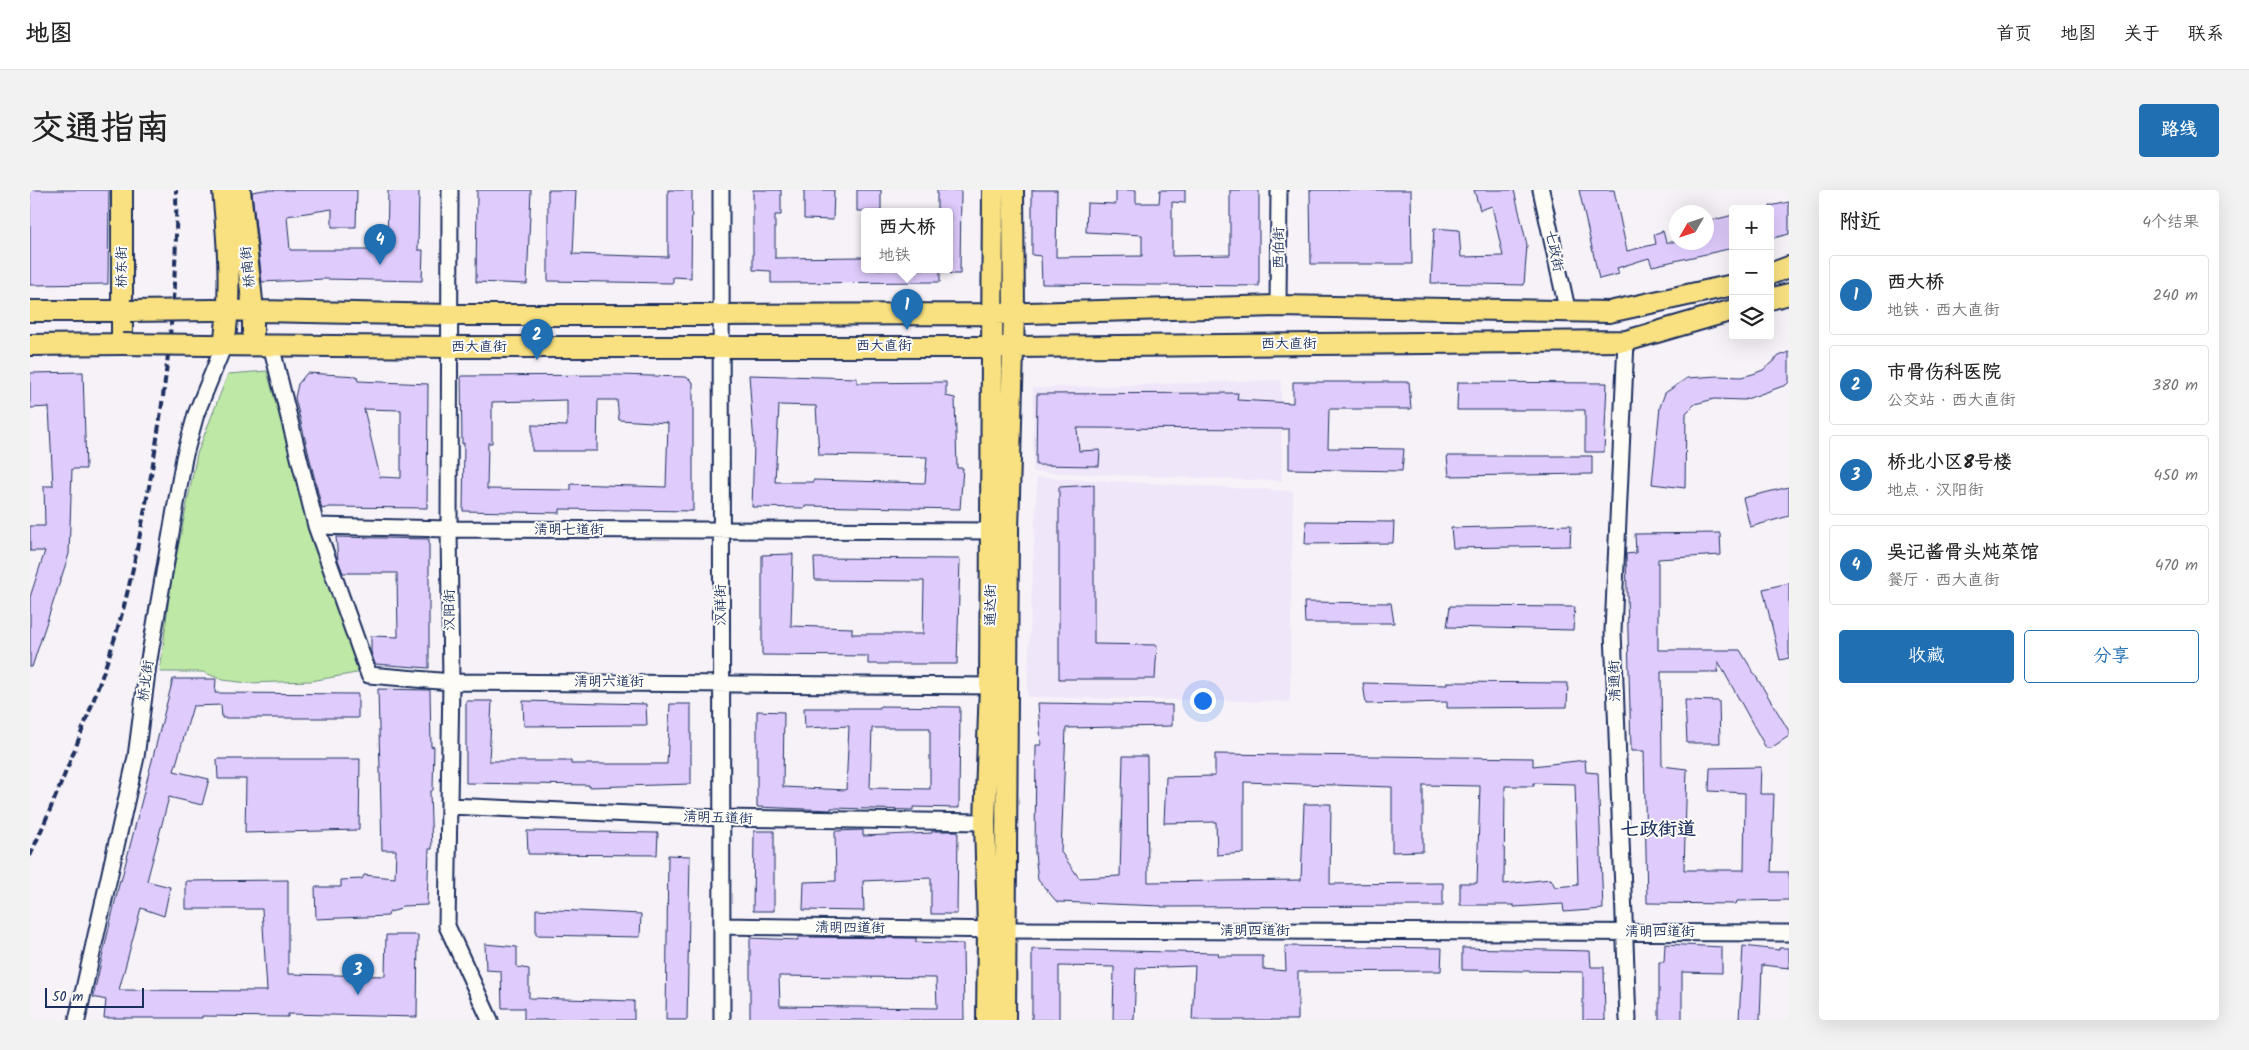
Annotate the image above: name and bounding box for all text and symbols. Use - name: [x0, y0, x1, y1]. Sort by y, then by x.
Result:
- text: 地图: [25, 15, 73, 54]
- text: 首页: [1996, 20, 2032, 49]
- text: 地图: [2060, 20, 2096, 49]
- text: 关于: [2124, 20, 2160, 49]
- text: 联系: [2188, 20, 2224, 49]
- text: 交通指南: [30, 102, 170, 158]
- button: 路线: [2139, 104, 2219, 157]
- north arrow: [1669, 205, 1714, 250]
- map controls: [1729, 205, 1774, 340]
- button: +: [1729, 205, 1774, 250]
- text: 附近: [1839, 206, 1881, 239]
- popup: [861, 208, 953, 273]
- text: 4个结果: [2142, 210, 2199, 235]
- text: 西大桥: [878, 213, 936, 243]
- pin: 4: [364, 224, 396, 265]
- street label: 西伯街: [1268, 227, 1290, 269]
- street label: 七政街: [1539, 228, 1569, 274]
- text: 地铁: [878, 243, 911, 268]
- street label: 桥南街: [235, 245, 261, 289]
- street label: 桥东街: [111, 246, 133, 288]
- button: −: [1729, 250, 1774, 295]
- text: 西大桥: [1887, 268, 1944, 298]
- text: 1: [1854, 283, 1858, 308]
- text: 240 m: [2153, 283, 2198, 308]
- pin: 1: [891, 289, 923, 330]
- button: layers: [1729, 295, 1774, 340]
- text: 地铁 · 西大直街: [1887, 298, 2000, 323]
- pin: 2: [521, 319, 553, 360]
- street label: 西大直街: [1261, 333, 1317, 355]
- street label: 西大直街: [856, 335, 912, 357]
- street label: 西大直街: [451, 336, 507, 358]
- text: 市骨伤科医院: [1887, 358, 2001, 388]
- text: 2: [1851, 373, 1861, 398]
- text: 380 m: [2152, 373, 2198, 398]
- text: 公交站 · 西大直街: [1887, 388, 2016, 413]
- text: 桥北小区8号楼: [1887, 448, 2012, 478]
- text: 3: [1852, 463, 1860, 488]
- text: 450 m: [2153, 463, 2198, 488]
- text: 地点 · 汉阳街: [1887, 478, 1984, 503]
- street label: 清明七道街: [534, 519, 604, 541]
- text: 吴记酱骨头炖菜馆: [1887, 538, 2039, 568]
- text: 4: [1852, 553, 1860, 578]
- text: 470 m: [2155, 553, 2198, 578]
- text: 餐厅 · 西大直街: [1887, 568, 2000, 593]
- street label: 汉祥街: [710, 584, 732, 626]
- street label: 通达街: [980, 584, 1002, 626]
- street label: 汉阳街: [439, 589, 461, 631]
- button: 收藏: [1839, 630, 2014, 683]
- button: 分享: [2024, 630, 2199, 683]
- street label: 桥北街: [132, 659, 160, 703]
- street label: 清通街: [1603, 660, 1627, 702]
- street label: 清明六道街: [574, 671, 644, 693]
- your location: [1190, 688, 1216, 714]
- street label: 清明五道街: [683, 806, 753, 830]
- district label: 七政街道: [1620, 815, 1696, 845]
- street label: 清明四道街: [815, 916, 885, 940]
- street label: 清明四道街: [1220, 920, 1290, 942]
- street label: 清明四道街: [1625, 921, 1695, 943]
- pin: 3: [342, 954, 374, 995]
- scale bar: [45, 985, 144, 1008]
- text: 50 m: [52, 986, 83, 1008]

